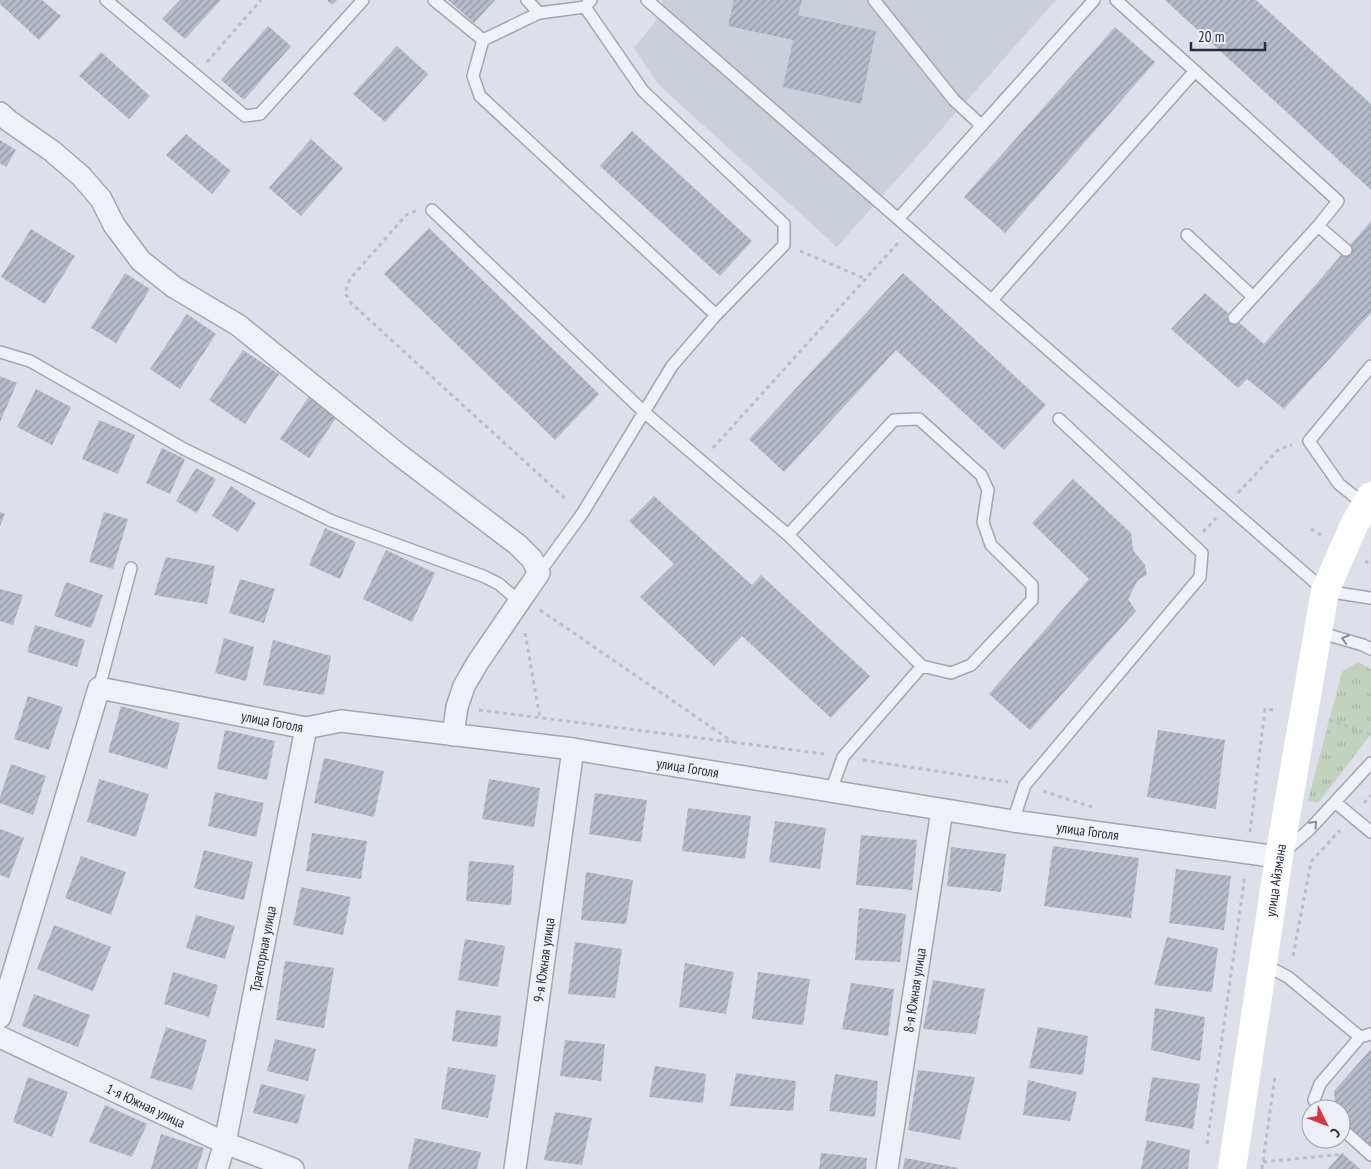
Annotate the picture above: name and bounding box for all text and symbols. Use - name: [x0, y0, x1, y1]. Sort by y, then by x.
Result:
- scale bar: [1191, 20, 1265, 52]
- text: 20 m: [1198, 27, 1224, 46]
- one-way arrow: [1341, 635, 1349, 645]
- street label: улица Гоголя: [240, 707, 305, 736]
- street label: улица Гоголя: [655, 754, 720, 782]
- street label: улица Гоголя: [1055, 818, 1120, 844]
- one-way arrow: [1309, 821, 1318, 830]
- street label: улица Айзмана: [1261, 842, 1290, 918]
- street label: Тракторная улица: [246, 904, 280, 993]
- street label: 9-я Южная улица: [529, 917, 559, 1003]
- street label: 8-я Южная улица: [899, 947, 930, 1034]
- street label: 1-я Южная улица: [103, 1079, 188, 1132]
- north arrow: [1301, 1099, 1351, 1149]
- text: С: [1326, 1124, 1344, 1142]

